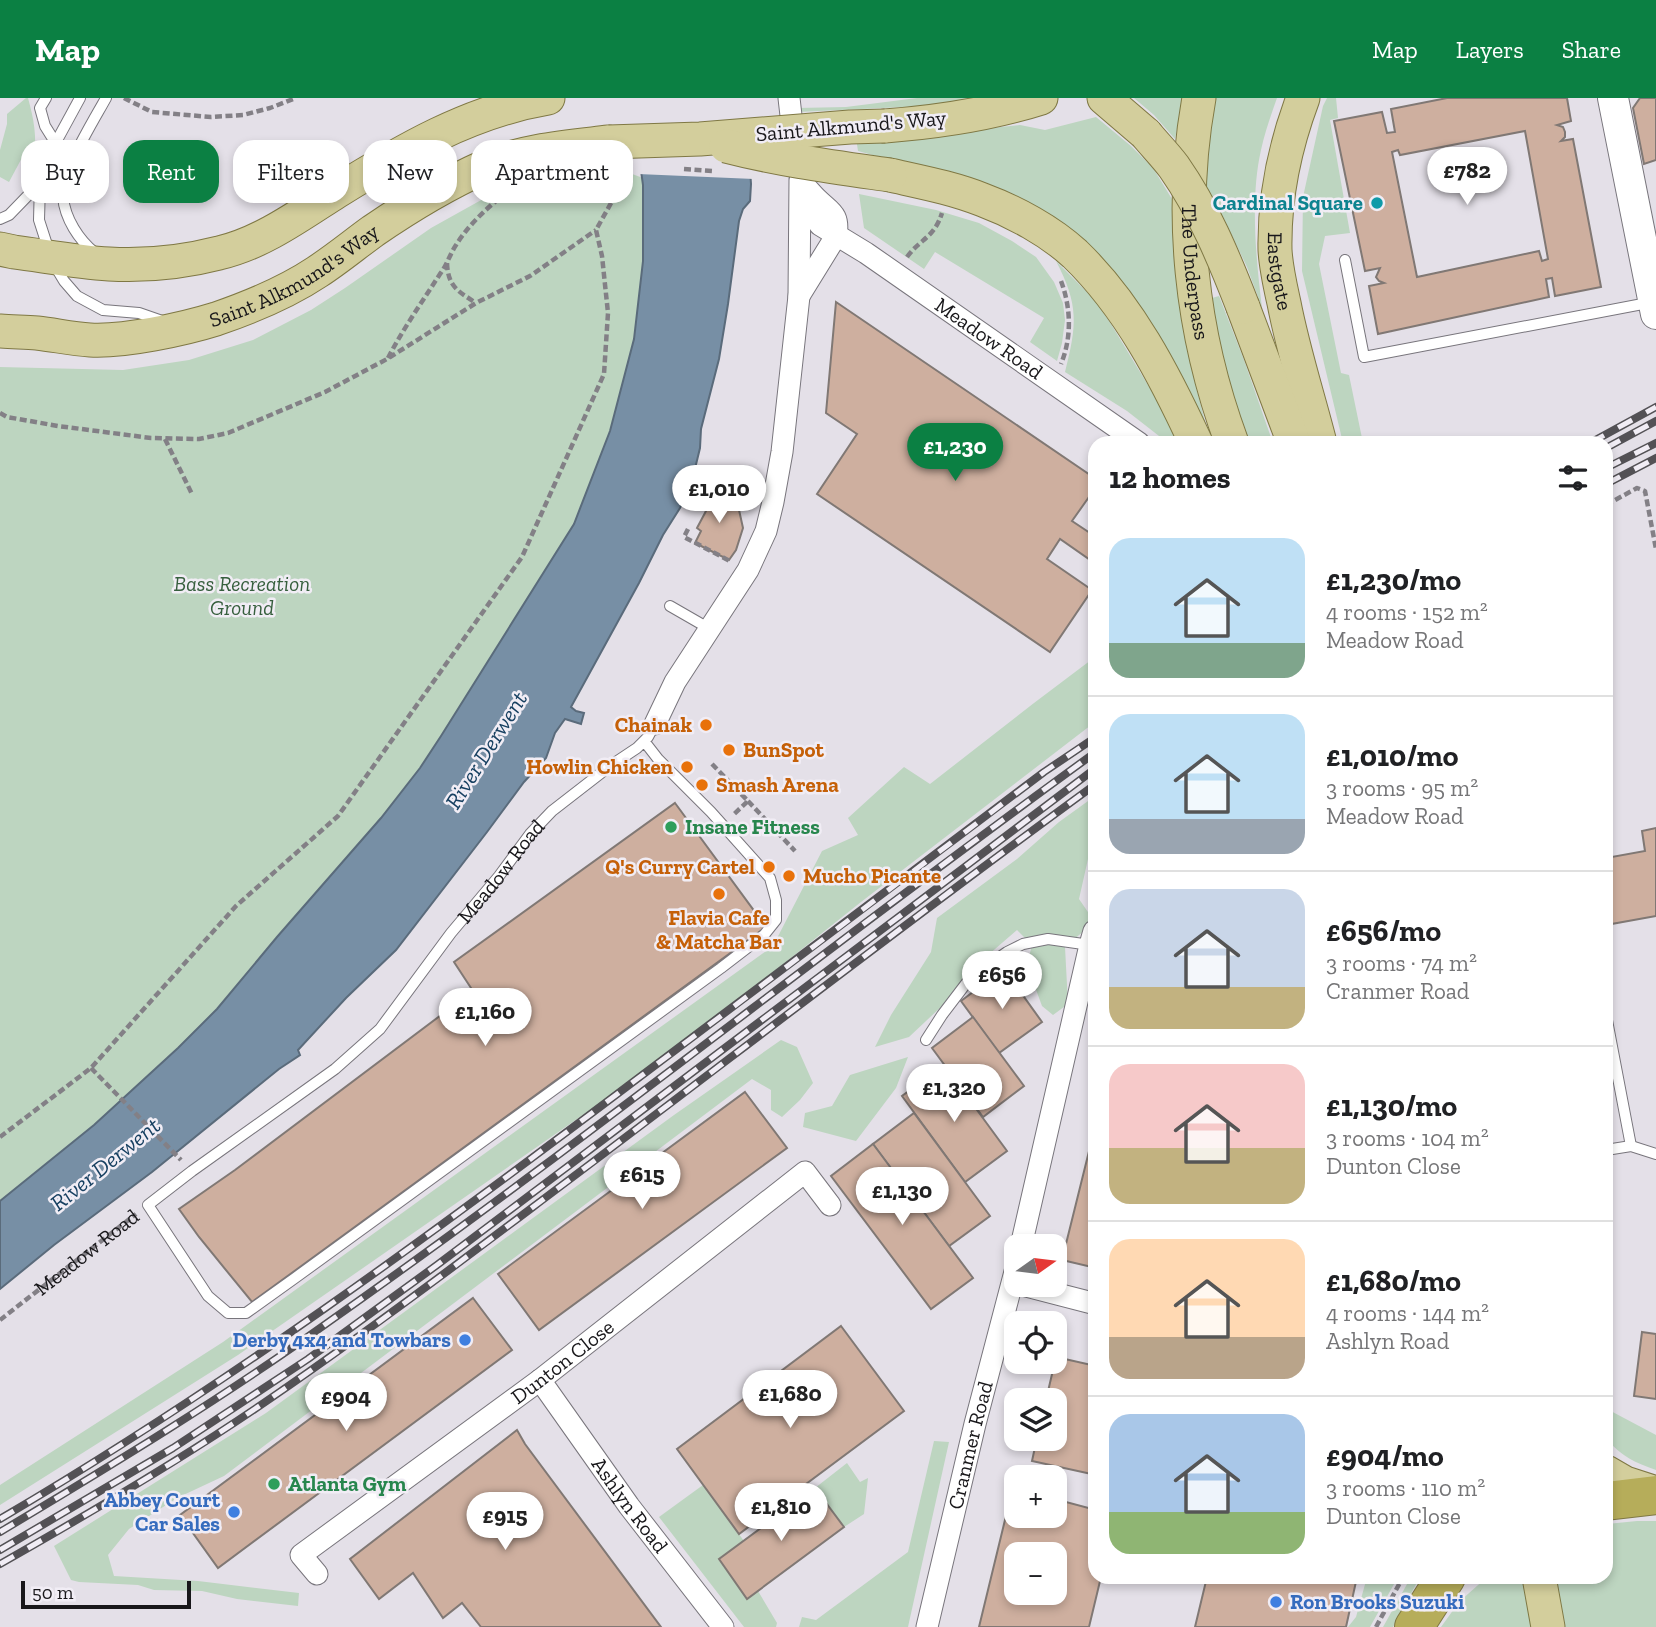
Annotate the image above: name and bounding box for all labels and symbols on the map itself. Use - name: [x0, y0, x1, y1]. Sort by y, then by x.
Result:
- street label: Saint Alkmund's Way: [755, 105, 947, 146]
- pin: £782: [1426, 148, 1508, 207]
- place label: Cardinal Square: [1213, 190, 1363, 215]
- marker: Cardinal Square: [1369, 195, 1385, 211]
- street label: The Underpass: [1177, 204, 1215, 342]
- street label: Saint Alkmund's Way: [206, 218, 383, 332]
- street label: Eastgate: [1263, 232, 1298, 312]
- street label: Meadow Road: [930, 292, 1048, 385]
- pin: £1,230: [898, 424, 1012, 483]
- pin: £1,010: [662, 466, 776, 525]
- park label: Bass Recreation Ground: [174, 571, 310, 620]
- water label: River Derwent: [439, 686, 533, 814]
- place label: Chainak: [615, 712, 692, 737]
- marker: Chainak: [698, 717, 714, 733]
- place label: BunSpot: [743, 737, 824, 762]
- marker: BunSpot: [721, 742, 737, 758]
- place label: Howlin Chicken: [526, 754, 674, 779]
- marker: Howlin Chicken: [679, 759, 695, 775]
- place label: Smash Arena: [716, 772, 839, 797]
- marker: Smash Arena: [694, 777, 710, 793]
- street label: Meadow Road: [452, 813, 550, 928]
- place label: Insane Fitness: [685, 814, 820, 839]
- marker: Insane Fitness: [663, 819, 679, 835]
- place label: Q's Curry Cartel: [605, 854, 755, 879]
- marker: Q's Curry Cartel: [761, 859, 777, 875]
- place label: Mucho Picante: [803, 863, 941, 888]
- marker: Mucho Picante: [781, 868, 797, 884]
- marker: Flavia Cafe & Matcha Bar: [711, 886, 727, 902]
- place label: Flavia Cafe & Matcha Bar: [656, 905, 782, 954]
- pin: £656: [961, 951, 1043, 1011]
- pin: £1,160: [428, 988, 542, 1048]
- pin: £1,320: [897, 1065, 1011, 1124]
- water label: River Derwent: [44, 1111, 166, 1217]
- pin: £615: [601, 1152, 683, 1211]
- pin: £1,130: [845, 1168, 959, 1227]
- street label: Meadow Road: [29, 1203, 144, 1300]
- north arrow: [1004, 1234, 1068, 1297]
- street label: Dunton Close: [506, 1314, 619, 1409]
- place label: Derby 4x4 and Towbars: [233, 1327, 451, 1352]
- marker: Derby 4x4 and Towbars: [457, 1332, 473, 1348]
- pin: £1,680: [733, 1370, 847, 1430]
- pin: £904: [305, 1374, 387, 1433]
- street label: Cranmer Road: [942, 1378, 998, 1512]
- street label: Ashlyn Road: [587, 1452, 674, 1558]
- place label: Atlanta Gym: [288, 1471, 407, 1496]
- marker: Atlanta Gym: [266, 1476, 282, 1492]
- pin: £1,810: [724, 1484, 838, 1543]
- place label: Abbey Court Car Sales: [104, 1487, 221, 1536]
- pin: £915: [464, 1492, 546, 1552]
- marker: Abbey Court Car Sales: [226, 1504, 242, 1520]
- scale bar: [21, 1578, 191, 1610]
- place label: Ron Brooks Suzuki: [1290, 1589, 1464, 1614]
- marker: Ron Brooks Suzuki: [1268, 1594, 1284, 1610]

